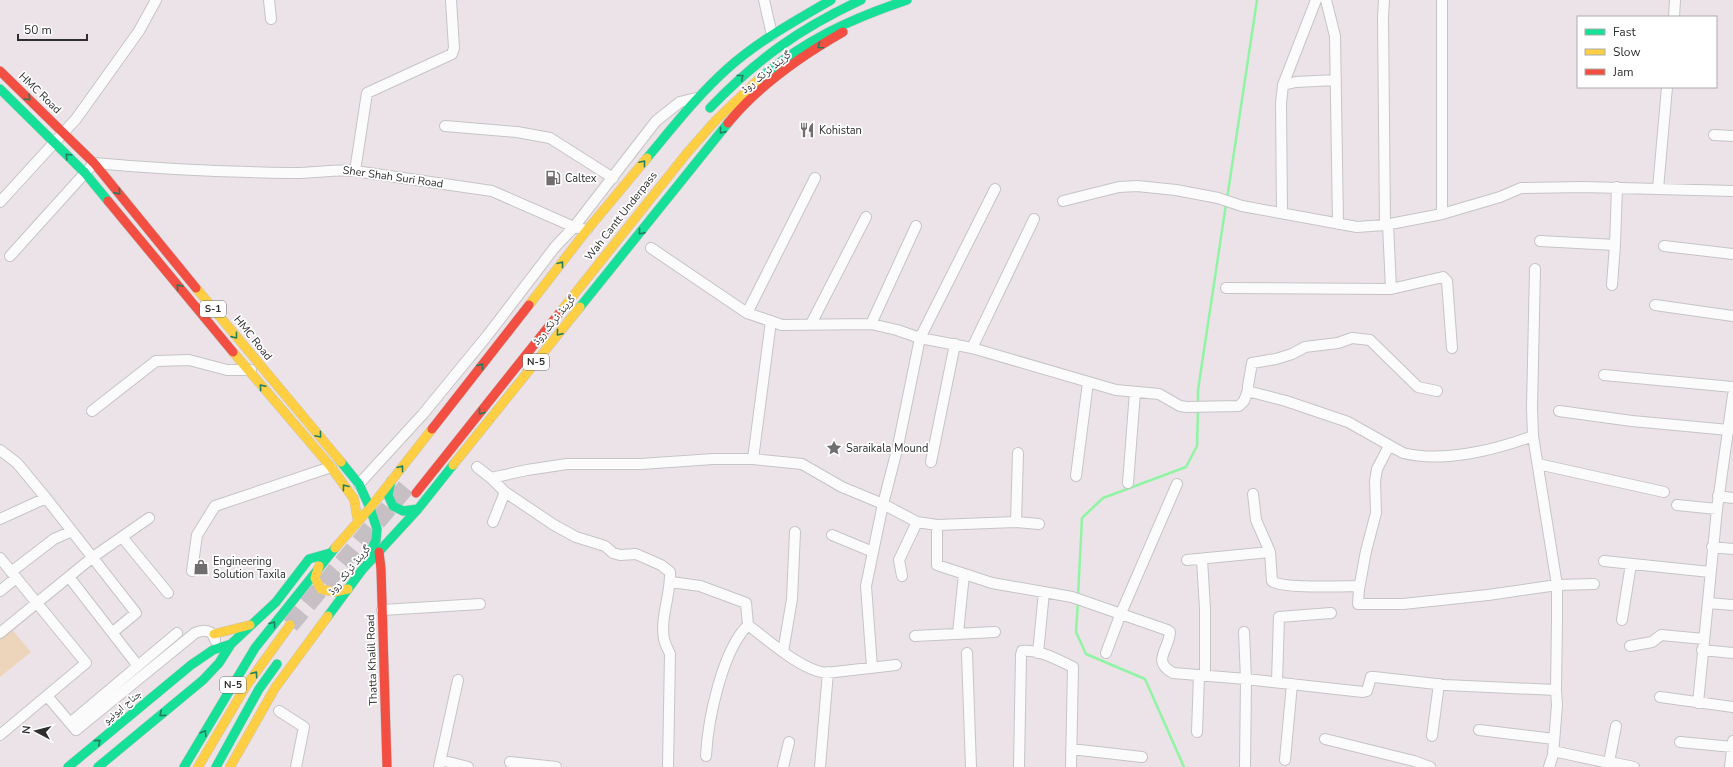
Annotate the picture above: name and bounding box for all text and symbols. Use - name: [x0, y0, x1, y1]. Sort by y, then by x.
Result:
- scale bar: [18, 16, 87, 42]
- legend: [1577, 16, 1717, 88]
- text: 50 m: [24, 22, 52, 38]
- text: Fast: [1613, 24, 1636, 40]
- one-way arrow: [817, 41, 824, 49]
- text: Slow: [1613, 44, 1641, 60]
- street label: گرینڈ ٹرنک روڈ: [738, 47, 795, 97]
- text: Jam: [1612, 64, 1634, 80]
- street label: HMC Road: [16, 69, 64, 117]
- one-way arrow: [737, 75, 744, 82]
- one-way arrow: [23, 93, 31, 101]
- restaurant icon: Kohistan: [798, 121, 816, 139]
- place label: Kohistan: [819, 123, 862, 138]
- one-way arrow: [720, 126, 727, 133]
- one-way arrow: [65, 153, 73, 161]
- one-way arrow: [639, 160, 646, 168]
- street label: Sher Shah Suri Road: [342, 163, 444, 191]
- street label: Wah Cantt Underpass: [581, 168, 661, 264]
- fuel station icon: Caltex: [544, 169, 562, 187]
- place label: Caltex: [565, 171, 597, 186]
- one-way arrow: [113, 187, 120, 194]
- one-way arrow: [638, 228, 645, 235]
- one-way arrow: [556, 261, 563, 268]
- one-way arrow: [176, 284, 183, 291]
- street label: گرینڈ ٹرنک روڈ: [529, 291, 579, 348]
- road number: S-1: [200, 301, 226, 317]
- street label: HMC Road: [230, 312, 276, 364]
- one-way arrow: [557, 329, 564, 336]
- one-way arrow: [231, 331, 238, 338]
- road number: N-5: [523, 354, 549, 370]
- one-way arrow: [476, 363, 483, 370]
- one-way arrow: [259, 384, 266, 392]
- one-way arrow: [479, 407, 486, 414]
- one-way arrow: [315, 431, 322, 438]
- place icon: Saraikala Mound: [825, 439, 843, 457]
- place label: Saraikala Mound: [846, 441, 928, 456]
- one-way arrow: [396, 466, 403, 473]
- one-way arrow: [343, 484, 350, 491]
- street label: گرینڈ ٹرنک روڈ: [324, 541, 374, 598]
- place label: Engineering Solution Taxila: [213, 554, 286, 582]
- shop icon: Engineering Solution Taxila: [192, 558, 210, 576]
- street label: Thatta Khalil Road: [363, 614, 381, 706]
- one-way arrow: [269, 621, 276, 628]
- one-way arrow: [250, 671, 257, 678]
- road number: N-5: [220, 677, 246, 693]
- street label: جناح ایونیو: [99, 686, 145, 728]
- one-way arrow: [160, 709, 167, 716]
- north arrow: [16, 711, 56, 751]
- text: N: [19, 725, 35, 735]
- one-way arrow: [199, 730, 207, 737]
- one-way arrow: [93, 740, 100, 747]

